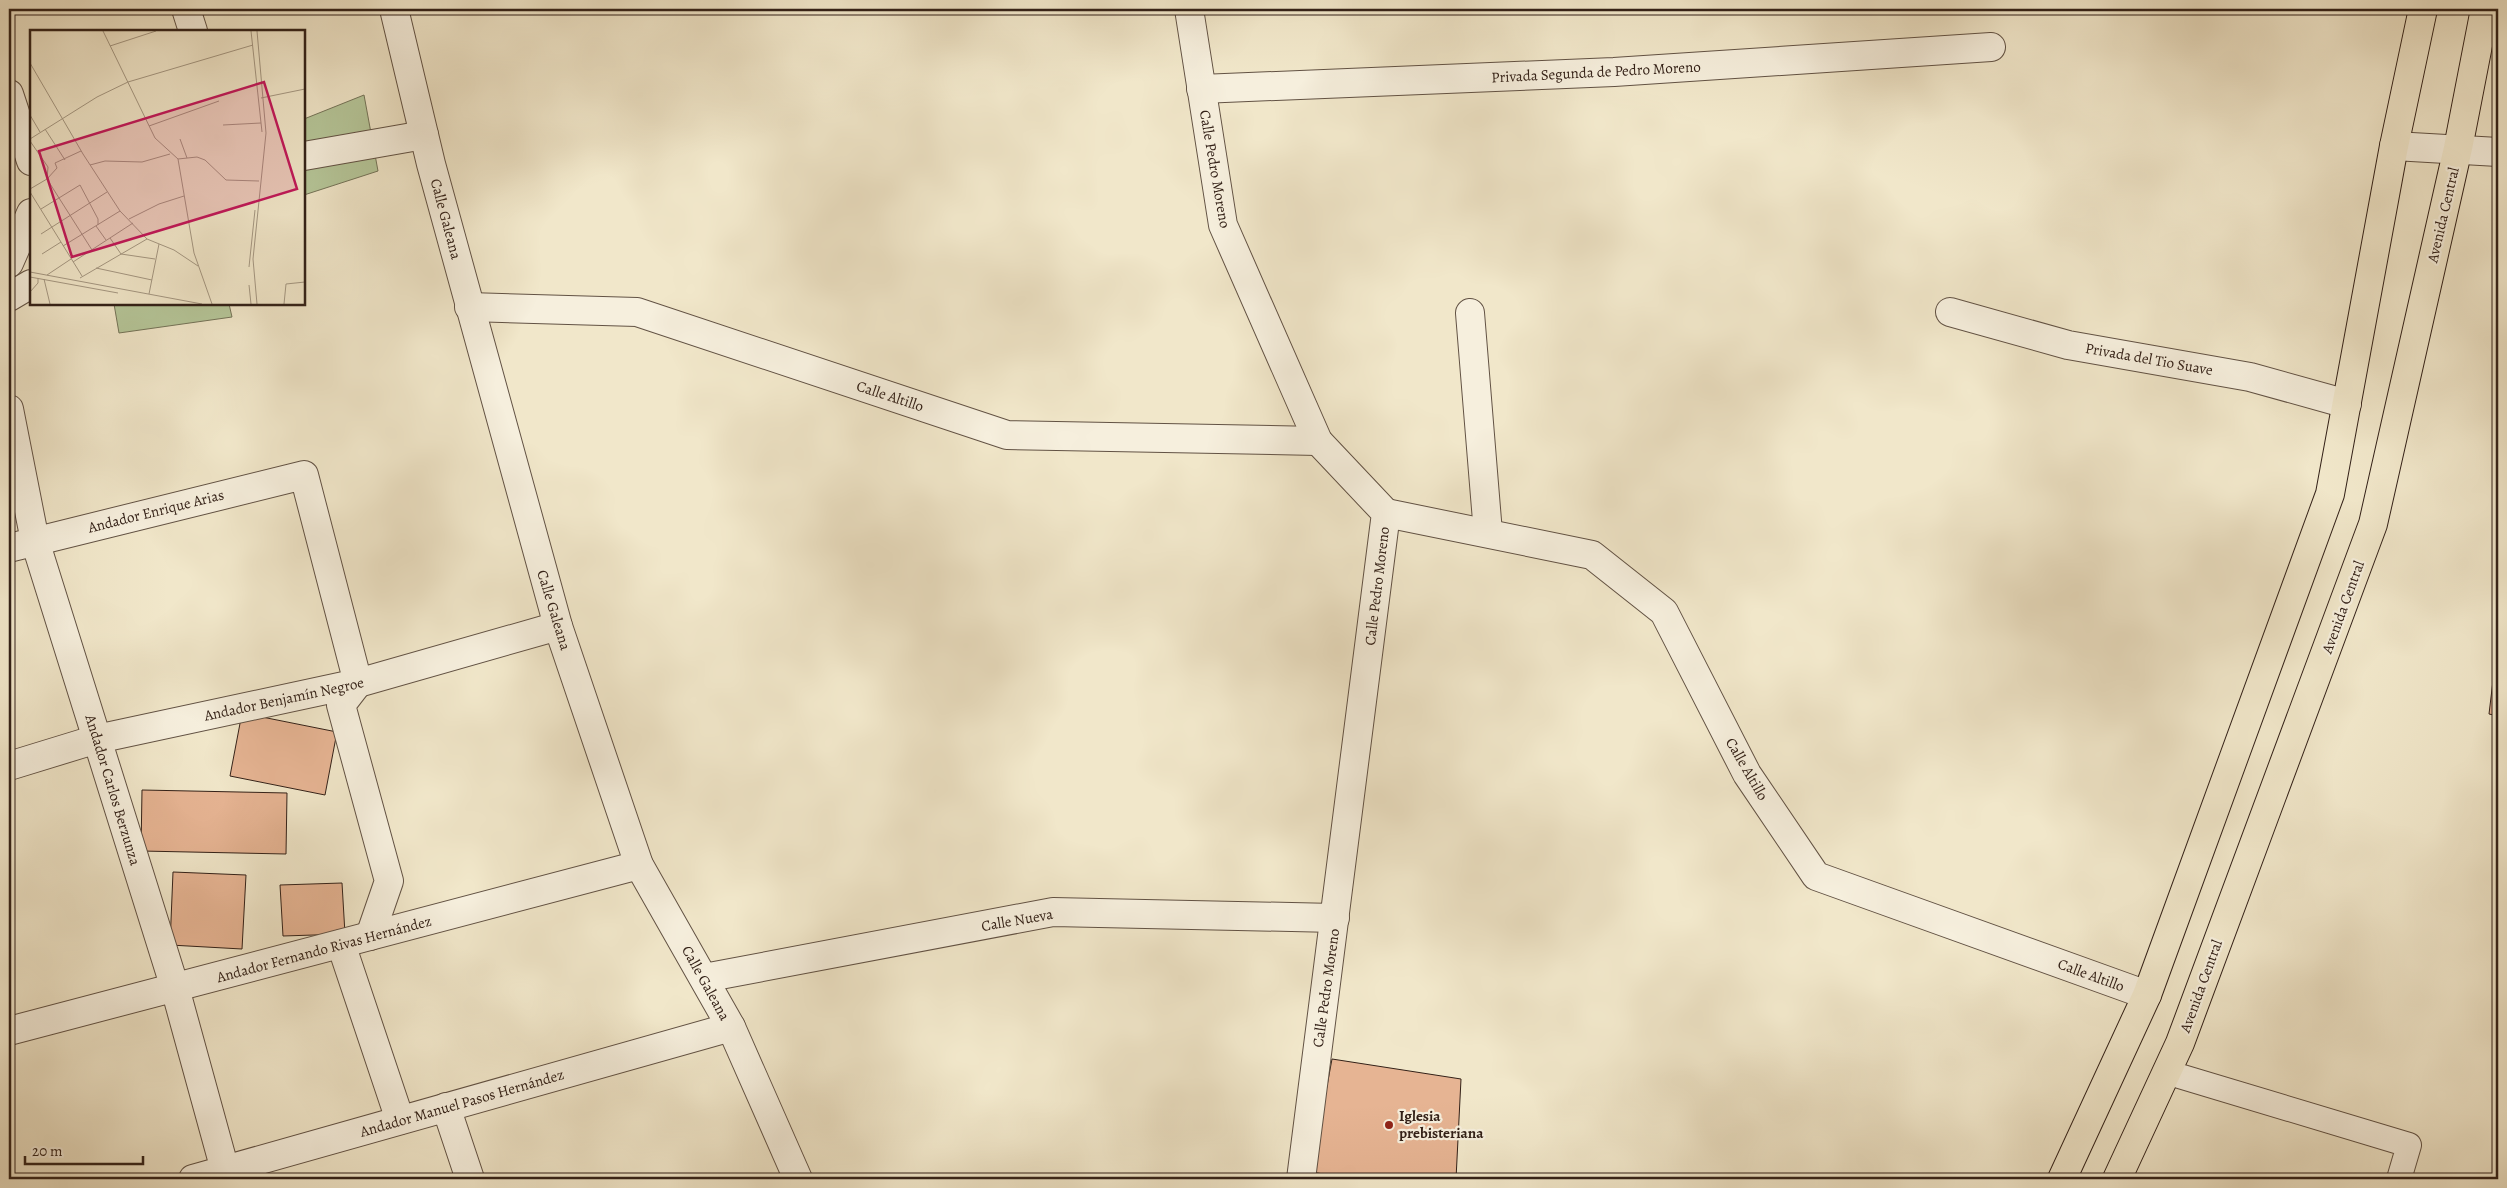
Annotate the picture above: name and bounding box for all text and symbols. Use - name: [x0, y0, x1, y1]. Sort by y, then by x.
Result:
- inset map: [30, 30, 305, 305]
- street label: Privada Segunda de Pedro Moreno: [1491, 57, 1701, 87]
- street label: Calle Pedro Moreno: [1195, 108, 1235, 230]
- street label: Avenida Central: [2422, 165, 2464, 266]
- street label: Calle Galeana: [426, 176, 466, 262]
- street label: Privada del Tio Suave: [2084, 338, 2215, 380]
- street label: Calle Altillo: [854, 376, 926, 416]
- street label: Andador Enrique Arias: [85, 484, 226, 538]
- street label: Calle Pedro Moreno: [1360, 525, 1394, 647]
- street label: Avenida Central: [2317, 558, 2369, 657]
- street label: Calle Galeana: [532, 567, 576, 653]
- street label: Andador Benjamín Negroe: [201, 672, 366, 726]
- street label: Andador Carlos Berzunza: [80, 711, 145, 868]
- street label: Calle Altillo: [1721, 734, 1773, 804]
- street label: Calle Nueva: [980, 904, 1054, 936]
- street label: Andador Fernando Rivas Hernández: [213, 911, 434, 988]
- street label: Calle Pedro Moreno: [1308, 927, 1344, 1049]
- street label: Avenida Central: [2175, 937, 2227, 1036]
- street label: Calle Galeana: [677, 942, 735, 1024]
- street label: Calle Altillo: [2055, 954, 2127, 996]
- street label: Andador Manuel Pasos Hernández: [357, 1064, 566, 1142]
- place label: Iglesia prebisteriana: [1399, 1106, 1484, 1143]
- marker: Iglesia prebisteriana: [1383, 1119, 1395, 1131]
- scale bar: [25, 1133, 142, 1165]
- text: 20 m: [32, 1141, 63, 1161]

